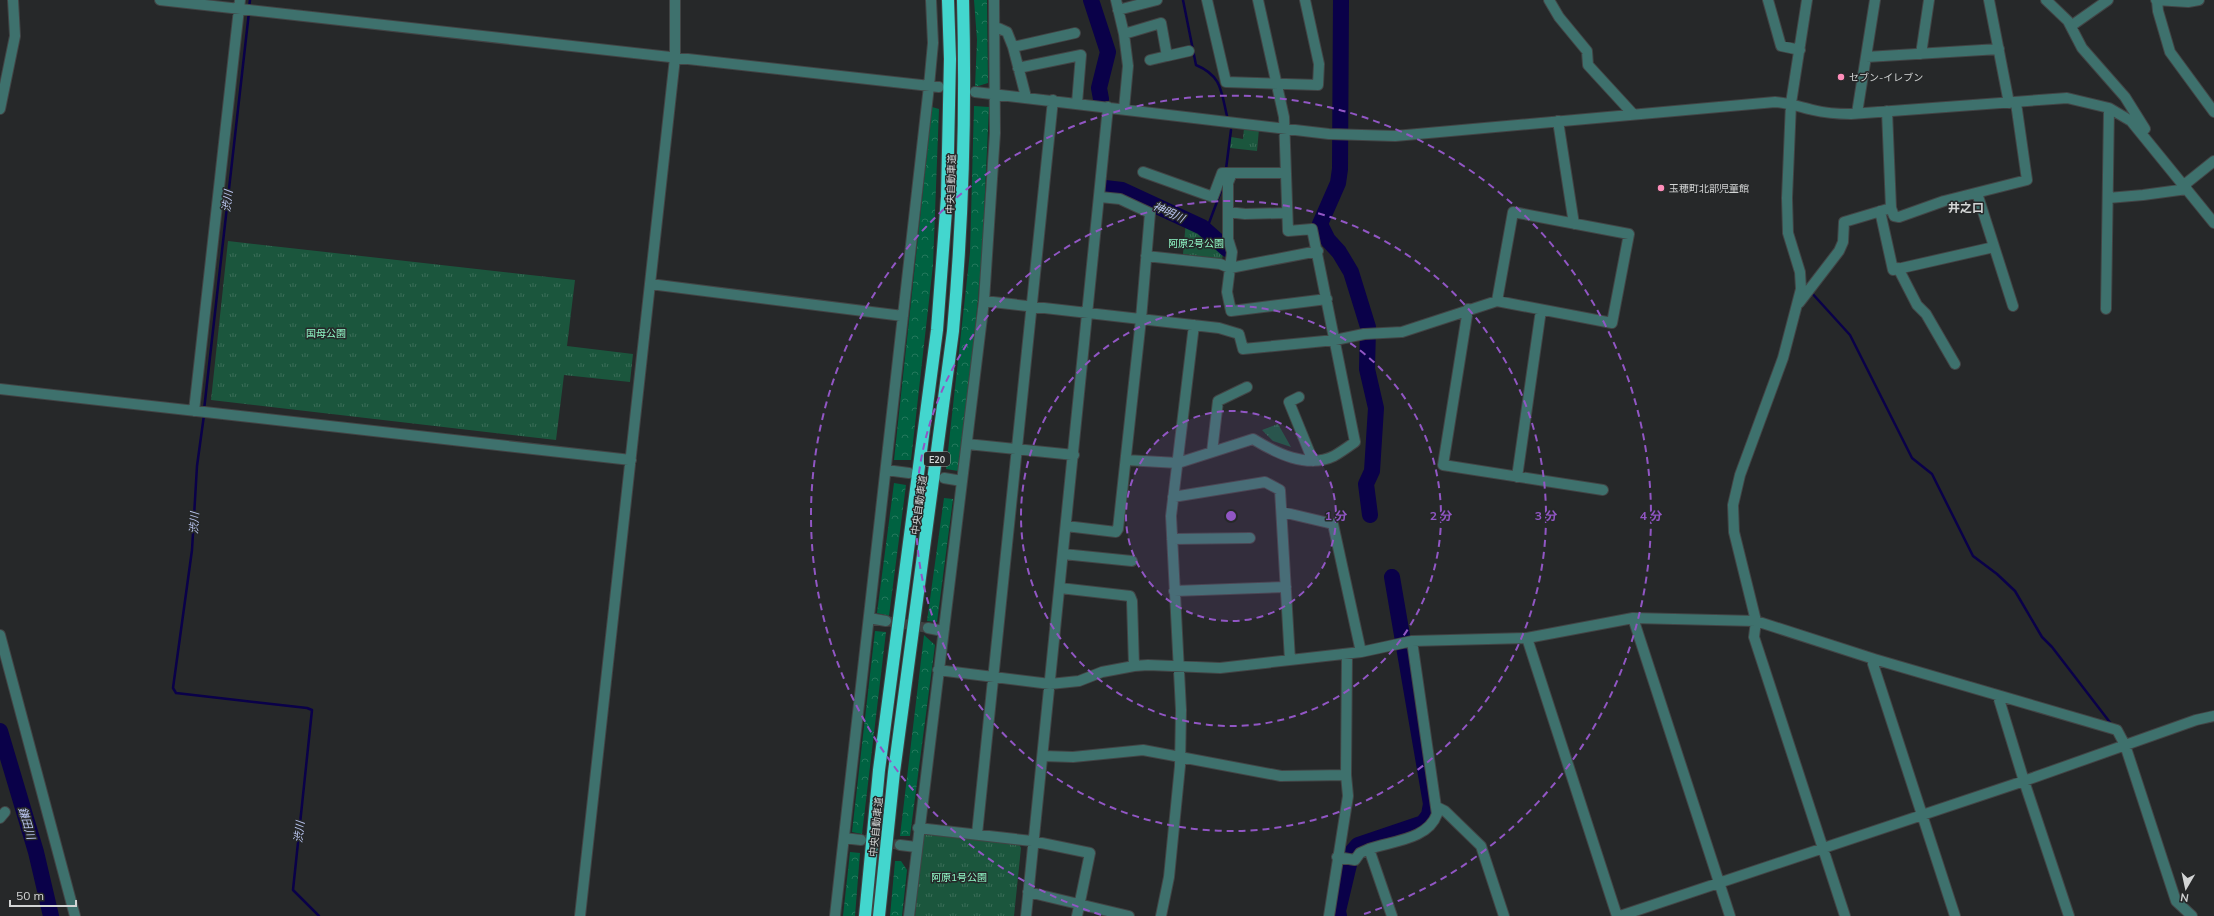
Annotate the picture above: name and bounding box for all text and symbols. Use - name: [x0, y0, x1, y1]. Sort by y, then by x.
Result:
- place label: セブン-イレブン: [1849, 71, 1923, 84]
- marker: セブン-イレブン: [1836, 72, 1846, 82]
- street label: 中央自動車道: [943, 154, 959, 214]
- place label: 玉穂町北部児童館: [1669, 182, 1749, 195]
- marker: 玉穂町北部児童館: [1656, 183, 1666, 193]
- water label: 渋川: [219, 188, 235, 213]
- water label: 神明川: [1151, 199, 1188, 226]
- district label: 井之口: [1948, 200, 1984, 215]
- park label: 阿原2号公園: [1168, 237, 1224, 250]
- park label: 国母公園: [306, 327, 346, 340]
- road number: E20: [924, 452, 950, 466]
- street label: 中央自動車道: [908, 474, 930, 536]
- text: 1 分: [1325, 508, 1347, 523]
- text: 2 分: [1430, 508, 1452, 523]
- text: 3 分: [1535, 508, 1557, 523]
- text: 4 分: [1640, 508, 1662, 523]
- centre of rings: [1224, 509, 1238, 523]
- water label: 渋川: [186, 511, 202, 534]
- street label: 中央自動車道: [866, 796, 886, 858]
- water label: 鎌田川: [16, 805, 39, 842]
- water label: 渋川: [291, 819, 307, 844]
- north arrow: [2166, 868, 2206, 908]
- park label: 阿原1号公園: [931, 871, 987, 884]
- scale bar: [10, 882, 76, 908]
- text: 50 m: [16, 888, 44, 903]
- text: N: [2179, 890, 2190, 905]

